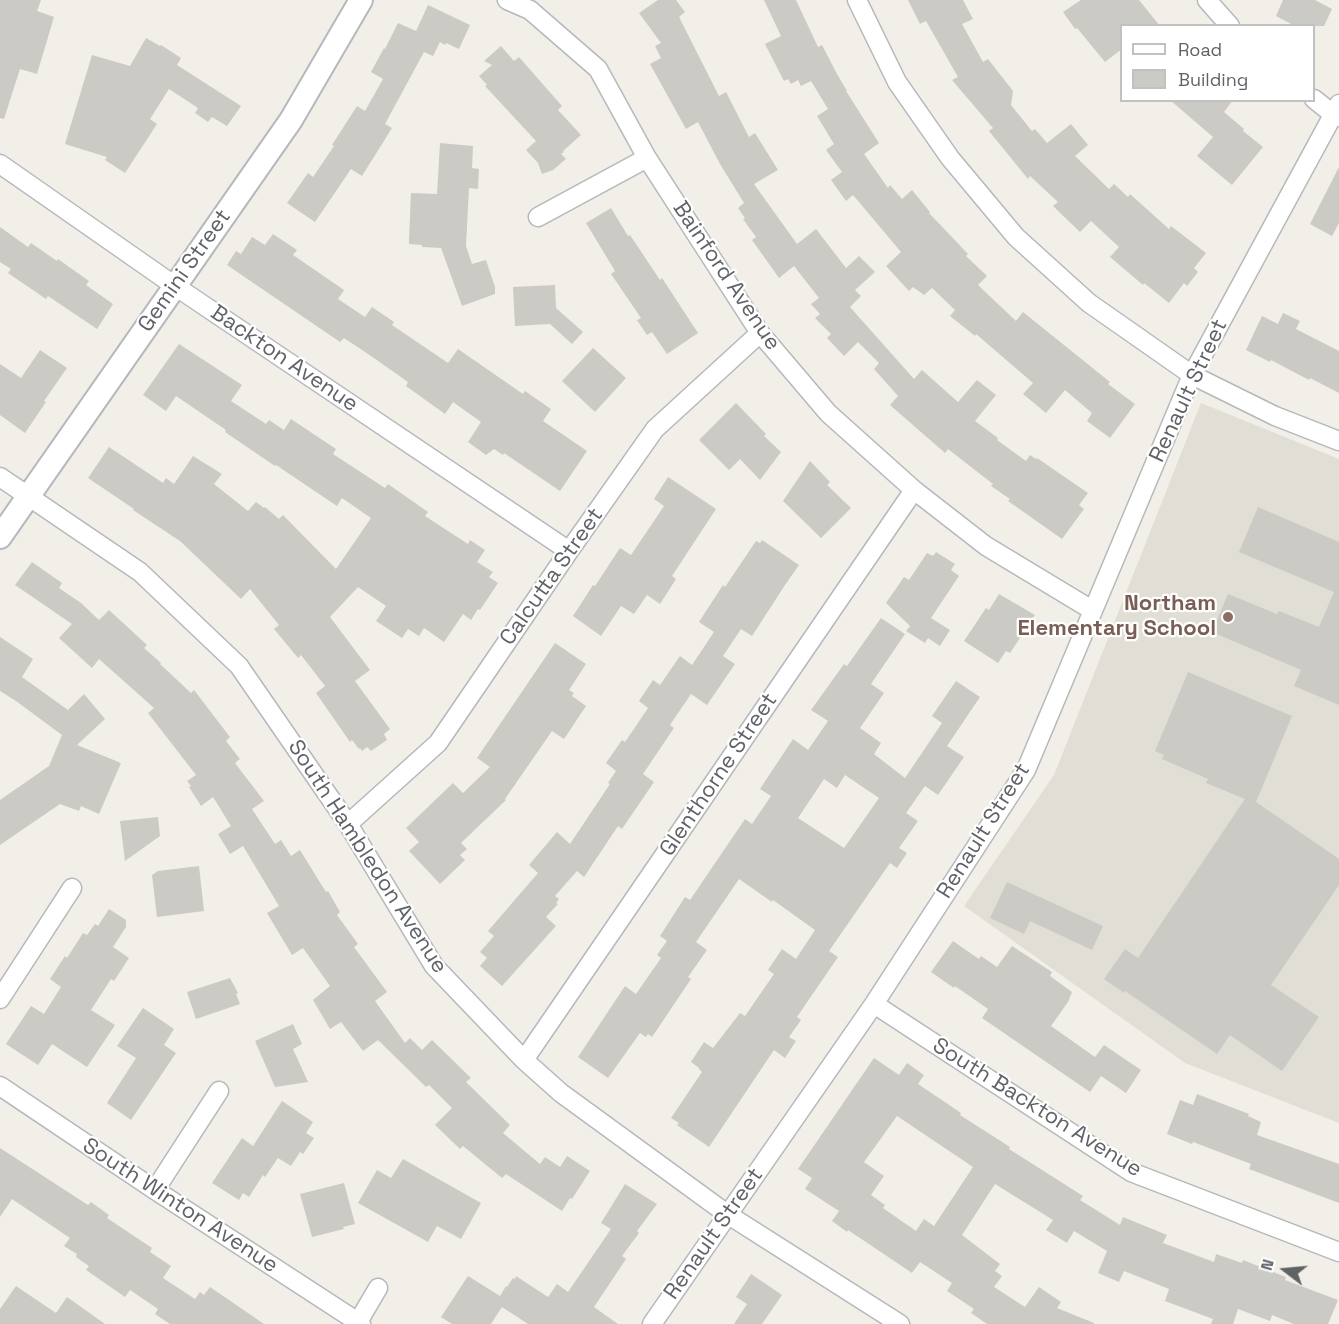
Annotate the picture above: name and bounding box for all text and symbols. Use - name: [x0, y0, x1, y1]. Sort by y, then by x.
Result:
- legend: [1120, 24, 1315, 102]
- text: Road: [1178, 38, 1222, 61]
- text: Building: [1178, 68, 1248, 91]
- street label: Bainford Avenue: [666, 197, 786, 355]
- street label: Gemini Street: [133, 205, 237, 337]
- street label: Backton Avenue: [205, 300, 363, 418]
- street label: Renault Street: [1144, 315, 1234, 467]
- street label: Calcutta Street: [495, 503, 609, 651]
- place label: Northam Elementary School: [1017, 591, 1216, 642]
- marker: Northam Elementary School: [1221, 610, 1235, 624]
- street label: Glenthorne Street: [655, 688, 783, 862]
- street label: South Hambledon Avenue: [282, 735, 452, 979]
- street label: Renault Street: [932, 758, 1036, 904]
- street label: South Backton Avenue: [927, 1033, 1147, 1183]
- street label: South Winton Avenue: [77, 1133, 283, 1279]
- street label: Renault Street: [659, 1163, 769, 1305]
- north arrow: [1255, 1240, 1315, 1300]
- text: N: [1256, 1257, 1279, 1273]

